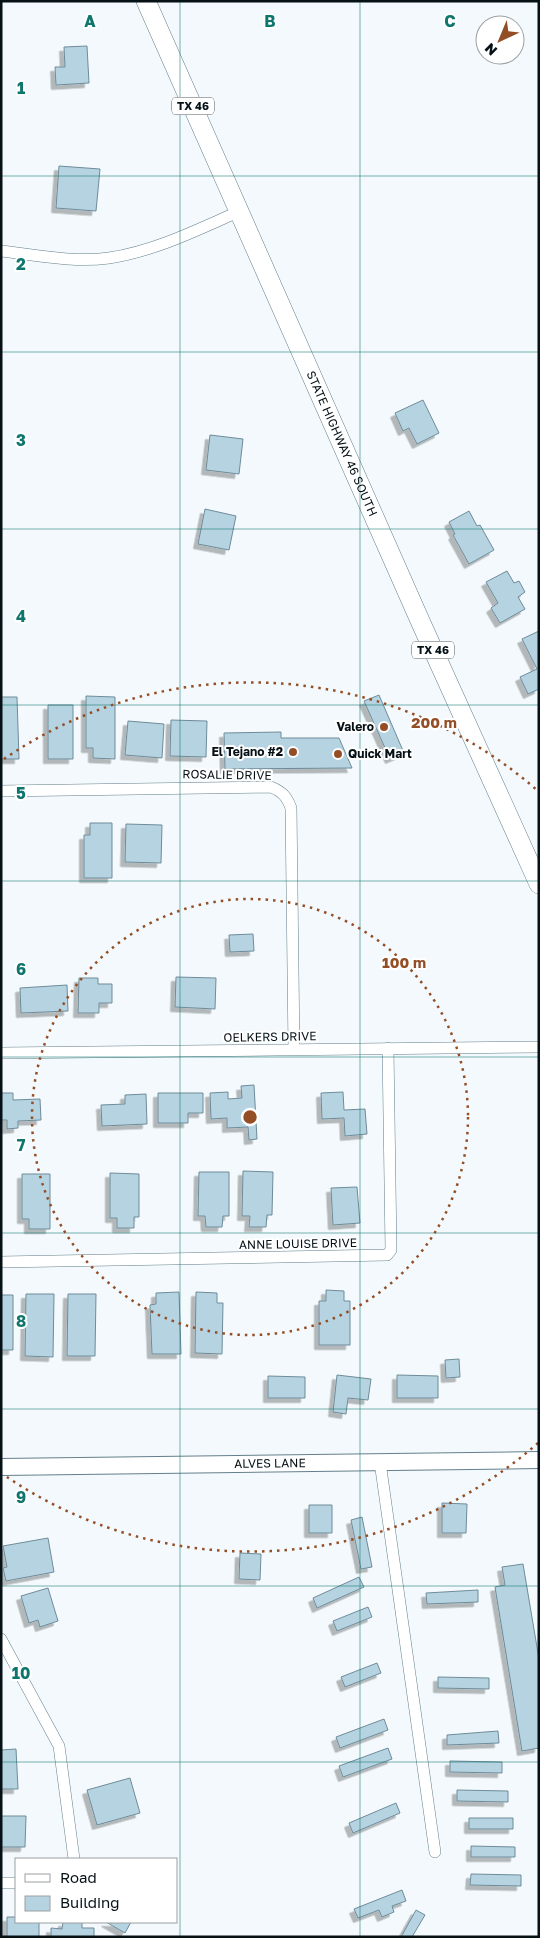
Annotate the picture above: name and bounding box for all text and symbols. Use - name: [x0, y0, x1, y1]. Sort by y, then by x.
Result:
- text: A: [84, 11, 96, 31]
- text: B: [264, 11, 276, 31]
- text: C: [444, 11, 456, 31]
- north arrow: [475, 15, 525, 65]
- text: N: [481, 40, 500, 60]
- text: 1: [17, 78, 25, 98]
- road number: TX 46: [172, 98, 214, 114]
- text: 2: [16, 254, 26, 274]
- street label: STATE HIGHWAY 46 SOUTH: [304, 368, 381, 518]
- text: 3: [16, 430, 26, 450]
- text: 4: [16, 606, 26, 626]
- road number: TX 46: [412, 642, 454, 658]
- text: 200 m: [411, 713, 457, 731]
- place label: Valero: [337, 719, 374, 734]
- marker: Valero: [378, 721, 390, 733]
- place label: El Tejano #2: [211, 744, 283, 759]
- marker: El Tejano #2: [287, 746, 299, 758]
- place label: Quick Mart: [348, 746, 412, 761]
- marker: Quick Mart: [332, 748, 344, 760]
- street label: ROSALIE DRIVE: [182, 766, 272, 783]
- text: 5: [16, 783, 26, 803]
- text: 100 m: [382, 953, 426, 971]
- text: 6: [16, 959, 26, 979]
- street label: OELKERS DRIVE: [223, 1028, 317, 1045]
- centre of rings: [241, 1108, 259, 1126]
- text: 7: [17, 1135, 26, 1155]
- street label: ANNE LOUISE DRIVE: [239, 1235, 357, 1252]
- text: 8: [16, 1311, 26, 1331]
- street label: ALVES LANE: [234, 1455, 306, 1471]
- text: 9: [16, 1487, 26, 1507]
- text: 10: [12, 1663, 30, 1683]
- legend: [15, 1858, 178, 1923]
- text: Road: [60, 1868, 97, 1886]
- text: Building: [60, 1893, 120, 1911]

